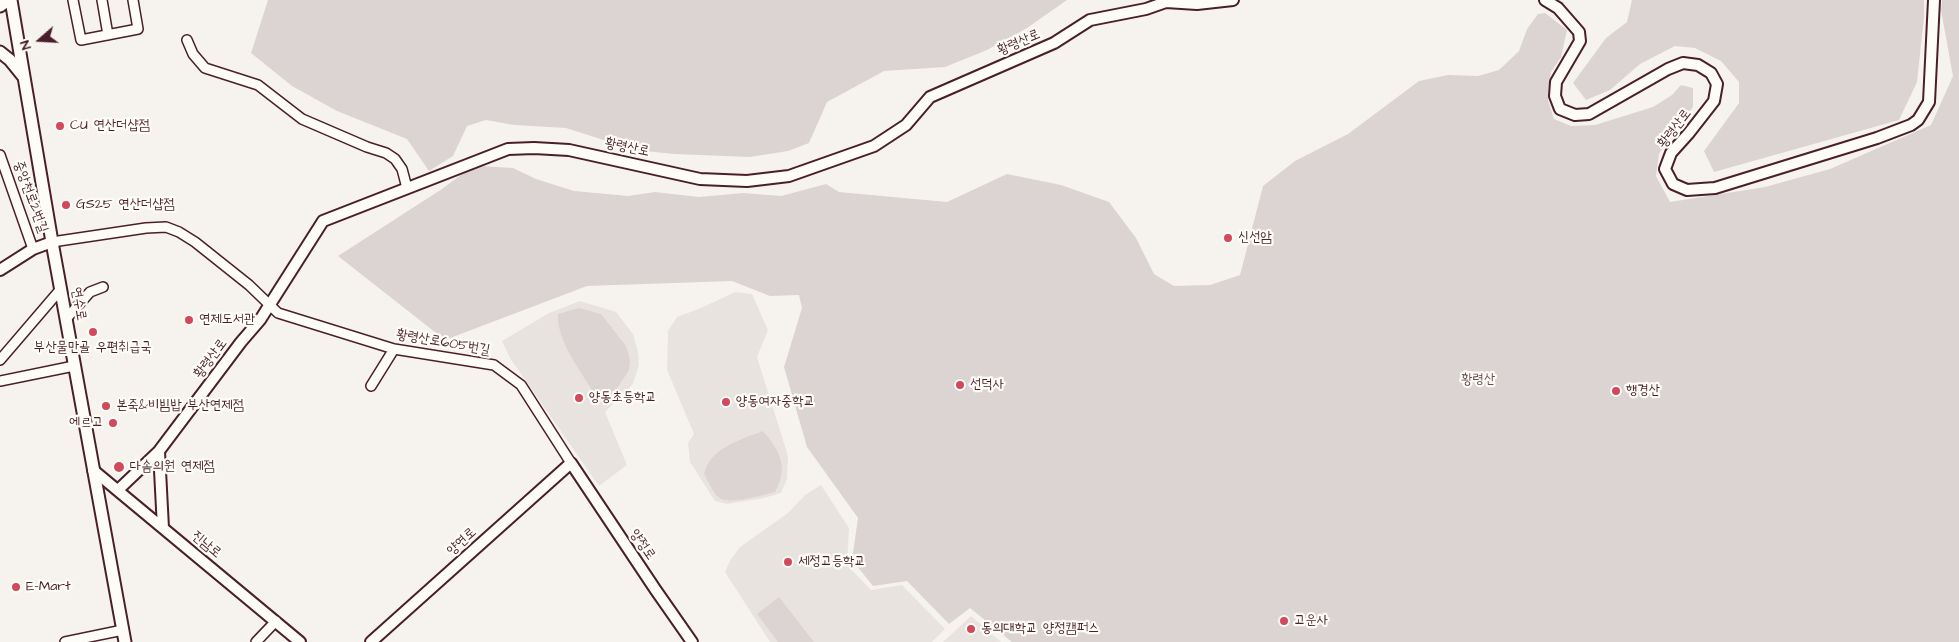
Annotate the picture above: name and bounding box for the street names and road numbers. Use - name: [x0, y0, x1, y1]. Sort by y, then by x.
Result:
- street label: 황령산로: [995, 26, 1043, 60]
- street label: 황령산로: [1655, 106, 1695, 152]
- street label: 황령산로: [603, 135, 651, 161]
- street label: 중앙천로2번길: [9, 159, 51, 235]
- street label: 연수로: [67, 286, 89, 322]
- street label: 황령산로605번길: [395, 326, 491, 360]
- street label: 황령산로: [191, 336, 231, 382]
- street label: 양연로: [444, 524, 480, 560]
- street label: 양정로: [626, 526, 658, 564]
- street label: 진남로: [188, 528, 224, 562]

